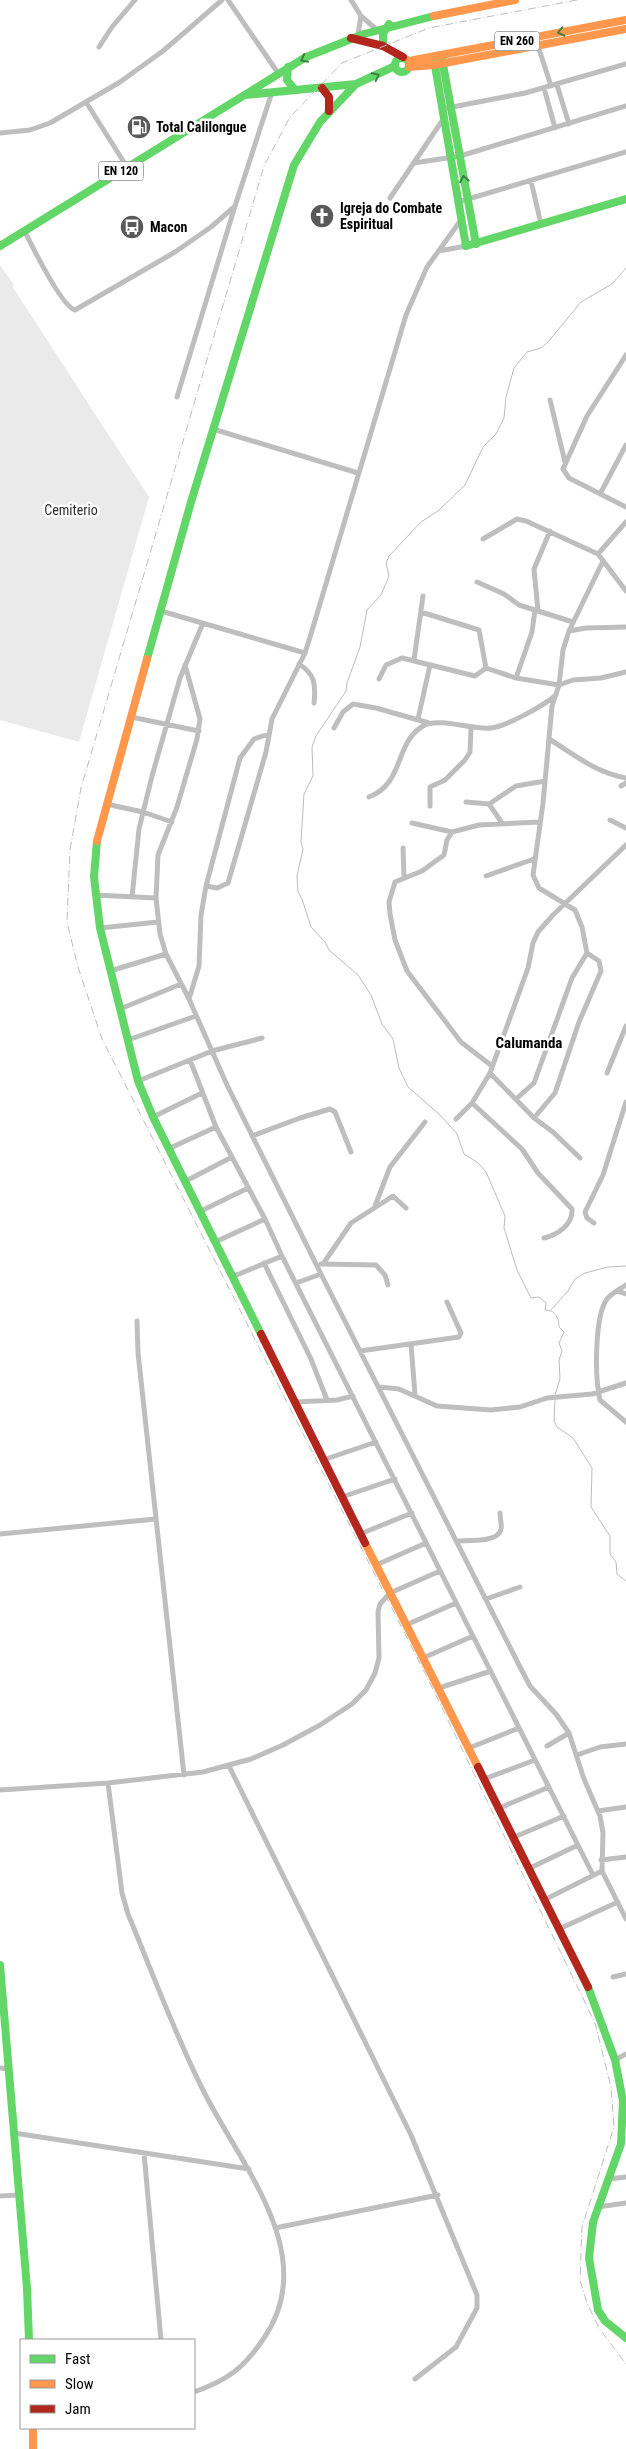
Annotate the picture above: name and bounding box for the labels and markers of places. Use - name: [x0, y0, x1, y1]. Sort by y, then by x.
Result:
- fuel station icon: Total Calilongue: [126, 114, 152, 140]
- place label: Total Calilongue: [156, 119, 247, 135]
- place label: Igreja do Combate Espiritual: [340, 200, 443, 232]
- church icon: Igreja do Combate Espiritual: [309, 203, 335, 229]
- bus stop icon: Macon: [119, 214, 145, 240]
- place label: Macon: [150, 219, 188, 235]

